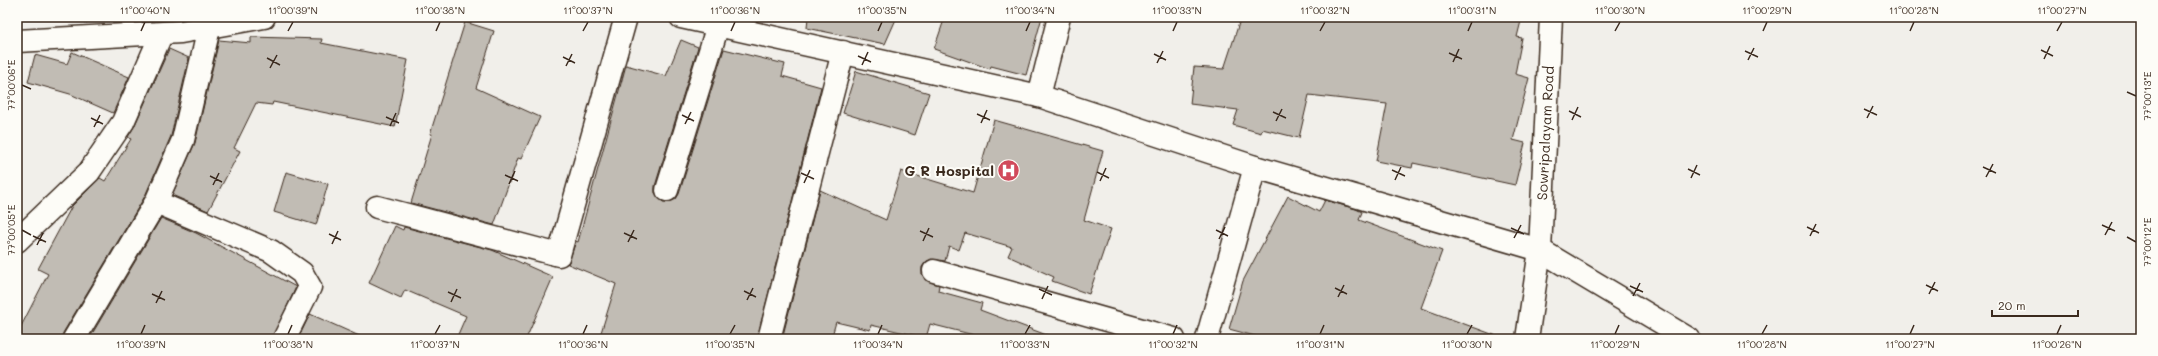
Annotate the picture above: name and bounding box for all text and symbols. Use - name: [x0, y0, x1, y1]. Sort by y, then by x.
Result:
- text: 11°00'40"N: [120, 3, 170, 17]
- text: 11°00'39"N: [268, 3, 318, 17]
- text: 11°00'38"N: [415, 3, 465, 17]
- text: 11°00'37"N: [563, 3, 613, 17]
- text: 11°00'36"N: [710, 3, 760, 17]
- text: 11°00'35"N: [857, 3, 907, 17]
- text: 11°00'34"N: [1005, 3, 1055, 17]
- text: 11°00'33"N: [1152, 3, 1202, 17]
- text: 11°00'32"N: [1300, 3, 1350, 17]
- text: 11°00'31"N: [1448, 3, 1496, 17]
- text: 11°00'30"N: [1595, 3, 1645, 17]
- text: 11°00'29"N: [1742, 3, 1792, 17]
- text: 11°00'28"N: [1889, 3, 1939, 17]
- text: 11°00'27"N: [2037, 3, 2087, 17]
- text: 77°00'06"E: [4, 59, 18, 111]
- street label: Sowripalayam Road: [1532, 65, 1558, 201]
- text: 77°00'13"E: [2140, 71, 2154, 121]
- hospital icon: G R Hospital: [996, 157, 1022, 183]
- place label: G R Hospital: [904, 161, 994, 180]
- text: 77°00'05"E: [4, 204, 18, 255]
- text: 77°00'12"E: [2140, 217, 2154, 266]
- scale bar: [1992, 292, 2078, 318]
- text: 20 m: [1998, 297, 2026, 313]
- text: 11°00'39"N: [116, 337, 166, 351]
- text: 11°00'38"N: [263, 337, 313, 351]
- text: 11°00'37"N: [410, 337, 460, 351]
- text: 11°00'36"N: [558, 337, 608, 351]
- text: 11°00'35"N: [705, 337, 755, 351]
- text: 11°00'34"N: [853, 337, 903, 351]
- text: 11°00'33"N: [1000, 337, 1050, 351]
- text: 11°00'32"N: [1148, 337, 1198, 351]
- text: 11°00'31"N: [1296, 337, 1344, 351]
- text: 11°00'30"N: [1442, 337, 1492, 351]
- text: 11°00'29"N: [1590, 337, 1640, 351]
- text: 11°00'28"N: [1737, 337, 1787, 351]
- text: 11°00'27"N: [1885, 337, 1935, 351]
- text: 11°00'26"N: [2032, 337, 2082, 351]

